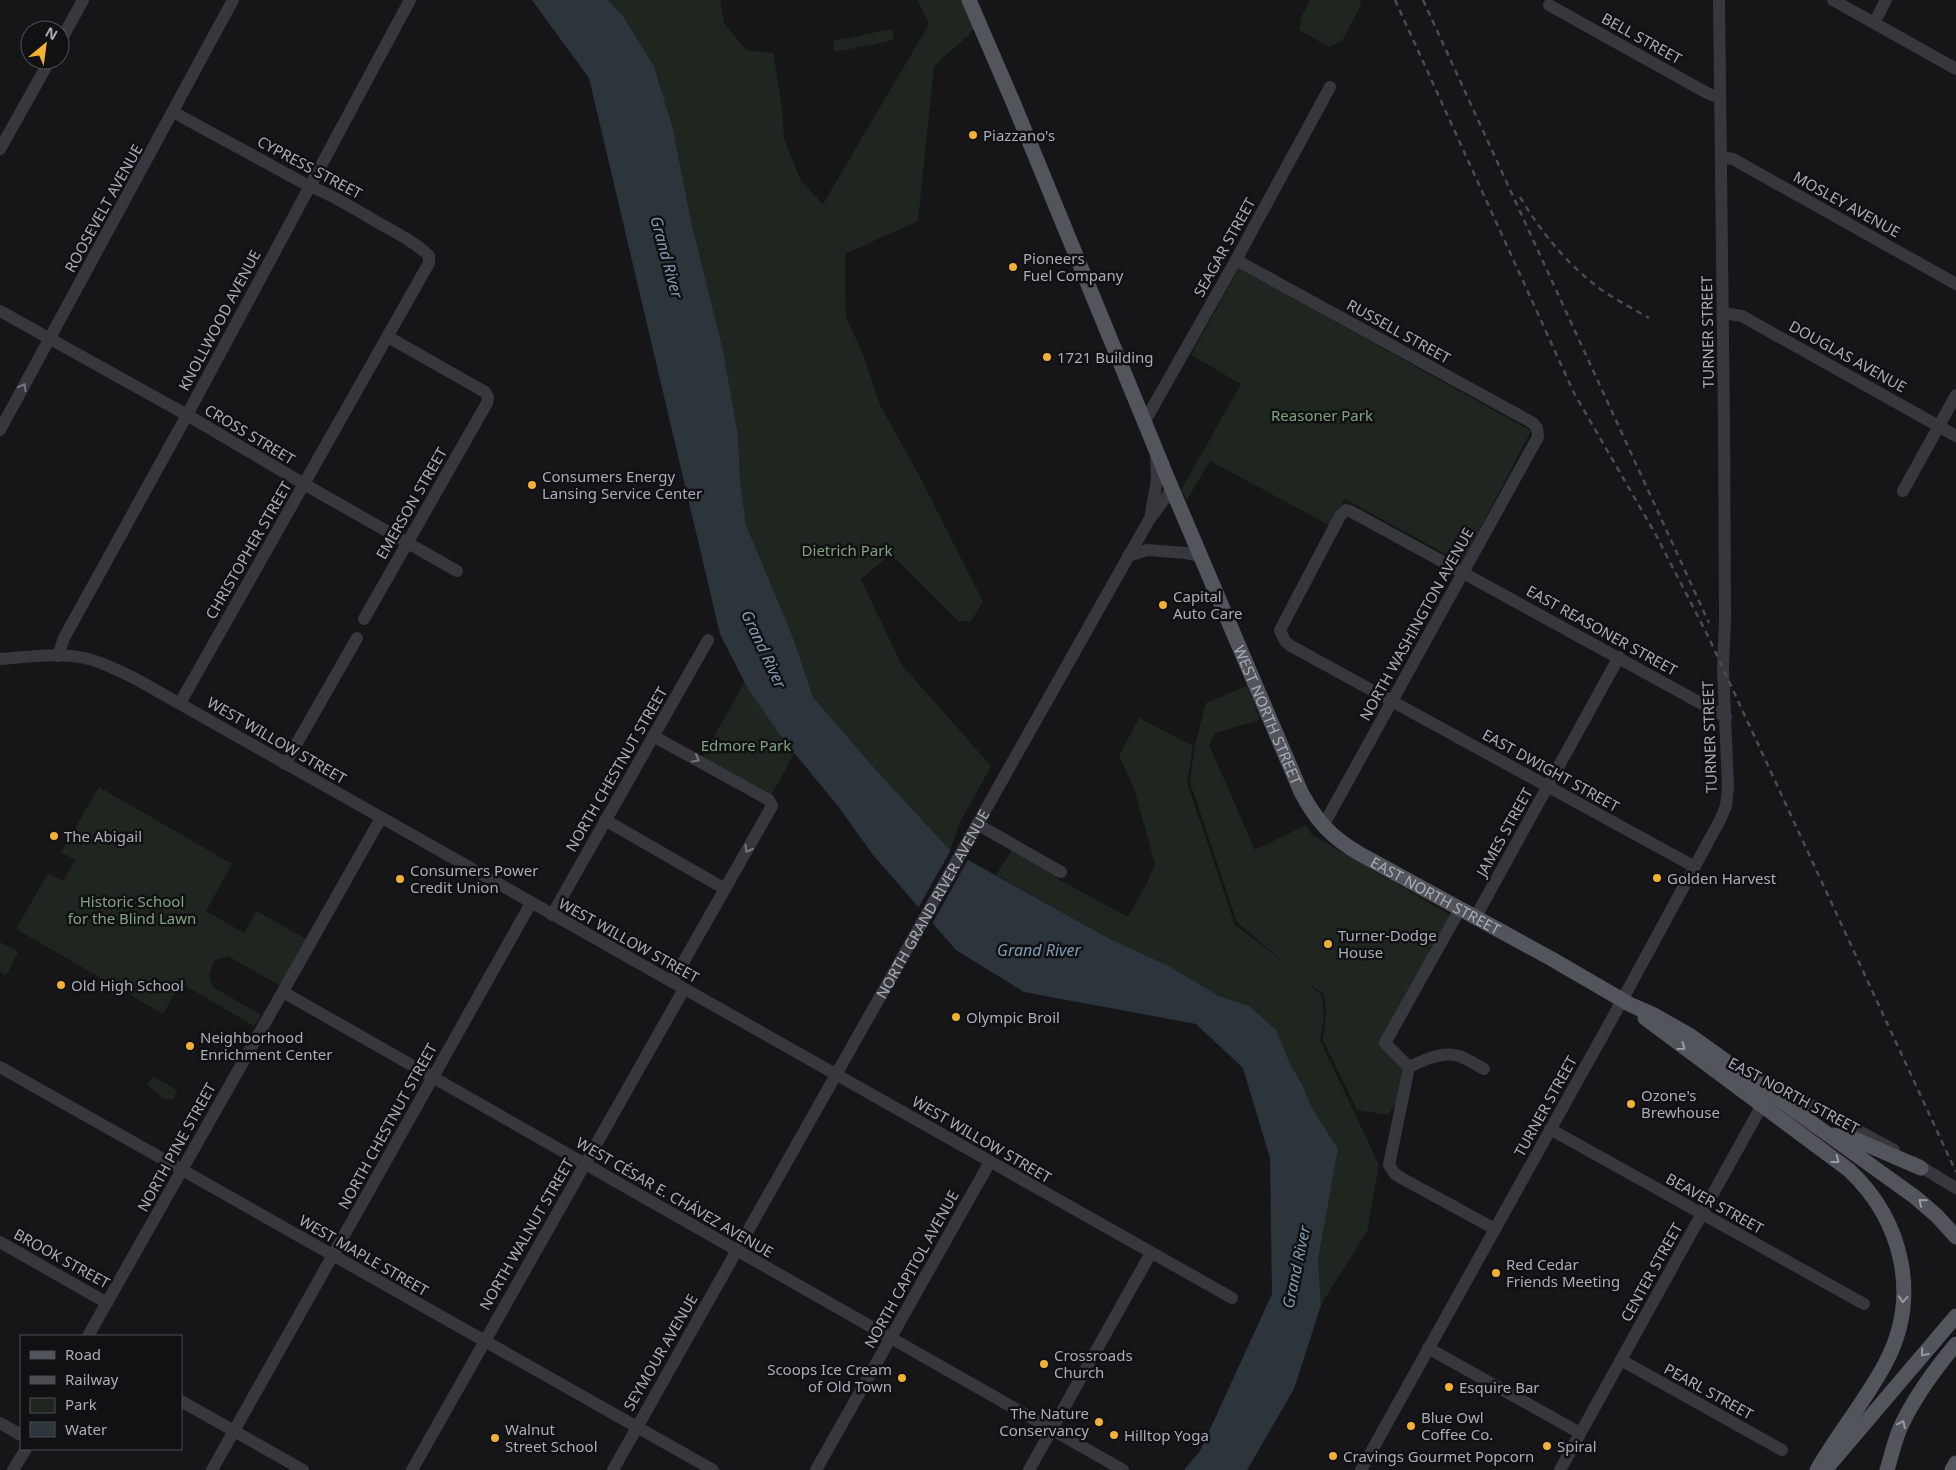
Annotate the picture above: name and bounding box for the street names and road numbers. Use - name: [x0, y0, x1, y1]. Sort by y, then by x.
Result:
- street label: BELL STREET: [1598, 8, 1686, 69]
- street label: CYPRESS STREET: [254, 131, 366, 203]
- street label: ROOSEVELT AVENUE: [59, 140, 147, 276]
- street label: MOSLEY AVENUE: [1790, 166, 1904, 242]
- street label: SEAGAR STREET: [1188, 193, 1260, 300]
- street label: KNOLLWOOD AVENUE: [173, 246, 265, 394]
- street label: TURNER STREET: [1696, 275, 1718, 388]
- street label: RUSSELL STREET: [1344, 294, 1455, 368]
- street label: DOUGLAS AVENUE: [1786, 315, 1910, 397]
- street label: CROSS STREET: [201, 399, 299, 469]
- street label: EMERSON STREET: [371, 443, 451, 562]
- street label: CHRISTOPHER STREET: [200, 477, 296, 622]
- street label: NORTH WASHINGTON AVENUE: [1355, 524, 1477, 724]
- street label: EAST REASONER STREET: [1523, 580, 1682, 680]
- street label: WEST NORTH STREET: [1230, 642, 1307, 788]
- street label: TURNER STREET: [1697, 680, 1721, 794]
- street label: NORTH CHESTNUT STREET: [561, 683, 672, 855]
- street label: WEST WILLOW STREET: [204, 692, 351, 788]
- street label: EAST DWIGHT STREET: [1479, 724, 1624, 816]
- street label: JAMES STREET: [1470, 783, 1537, 882]
- street label: NORTH GRAND RIVER AVENUE: [871, 806, 994, 1002]
- street label: EAST NORTH STREET: [1367, 852, 1505, 939]
- street label: WEST WILLOW STREET: [555, 893, 703, 987]
- street label: NORTH CHESTNUT STREET: [333, 1039, 441, 1213]
- street label: TURNER STREET: [1509, 1051, 1581, 1160]
- street label: EAST NORTH STREET: [1725, 1052, 1863, 1138]
- street label: NORTH PINE STREET: [132, 1078, 220, 1215]
- street label: WEST WILLOW STREET: [909, 1091, 1056, 1187]
- street label: WEST CÉSAR E. CHÁVEZ AVENUE: [573, 1132, 777, 1262]
- street label: NORTH WALNUT STREET: [474, 1154, 578, 1314]
- street label: BEAVER STREET: [1663, 1168, 1768, 1238]
- street label: NORTH CAPITOL AVENUE: [859, 1186, 963, 1352]
- street label: WEST MAPLE STREET: [296, 1210, 433, 1301]
- street label: CENTER STREET: [1616, 1218, 1687, 1325]
- street label: BROOK STREET: [11, 1223, 114, 1293]
- street label: SEYMOUR AVENUE: [618, 1290, 702, 1414]
- street label: PEARL STREET: [1661, 1358, 1758, 1424]

